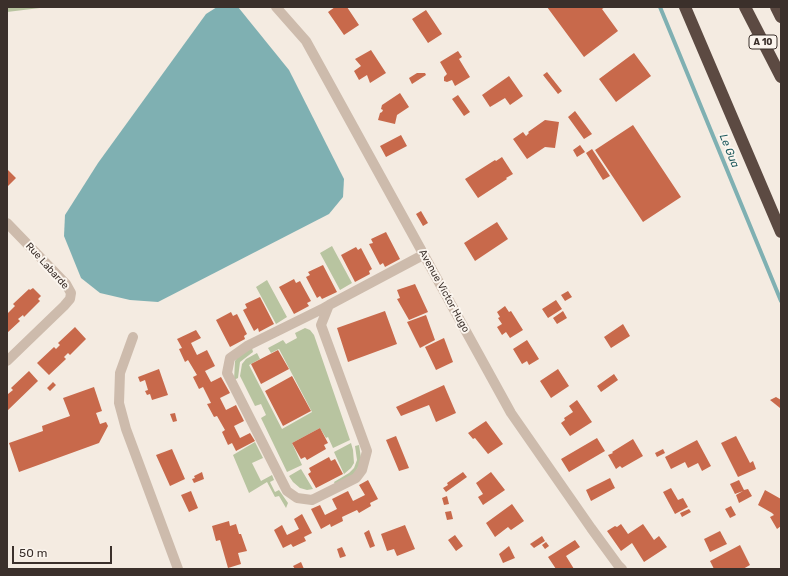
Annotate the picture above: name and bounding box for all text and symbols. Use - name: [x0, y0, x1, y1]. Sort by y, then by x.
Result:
- road number: A 10: [749, 35, 777, 49]
- water label: Le Gua: [716, 132, 742, 170]
- street label: Rue Labarde: [23, 240, 71, 292]
- street label: Avenue Victor Hugo: [416, 248, 472, 334]
- scale bar: [14, 538, 114, 564]
- text: 50 m: [19, 546, 47, 560]

